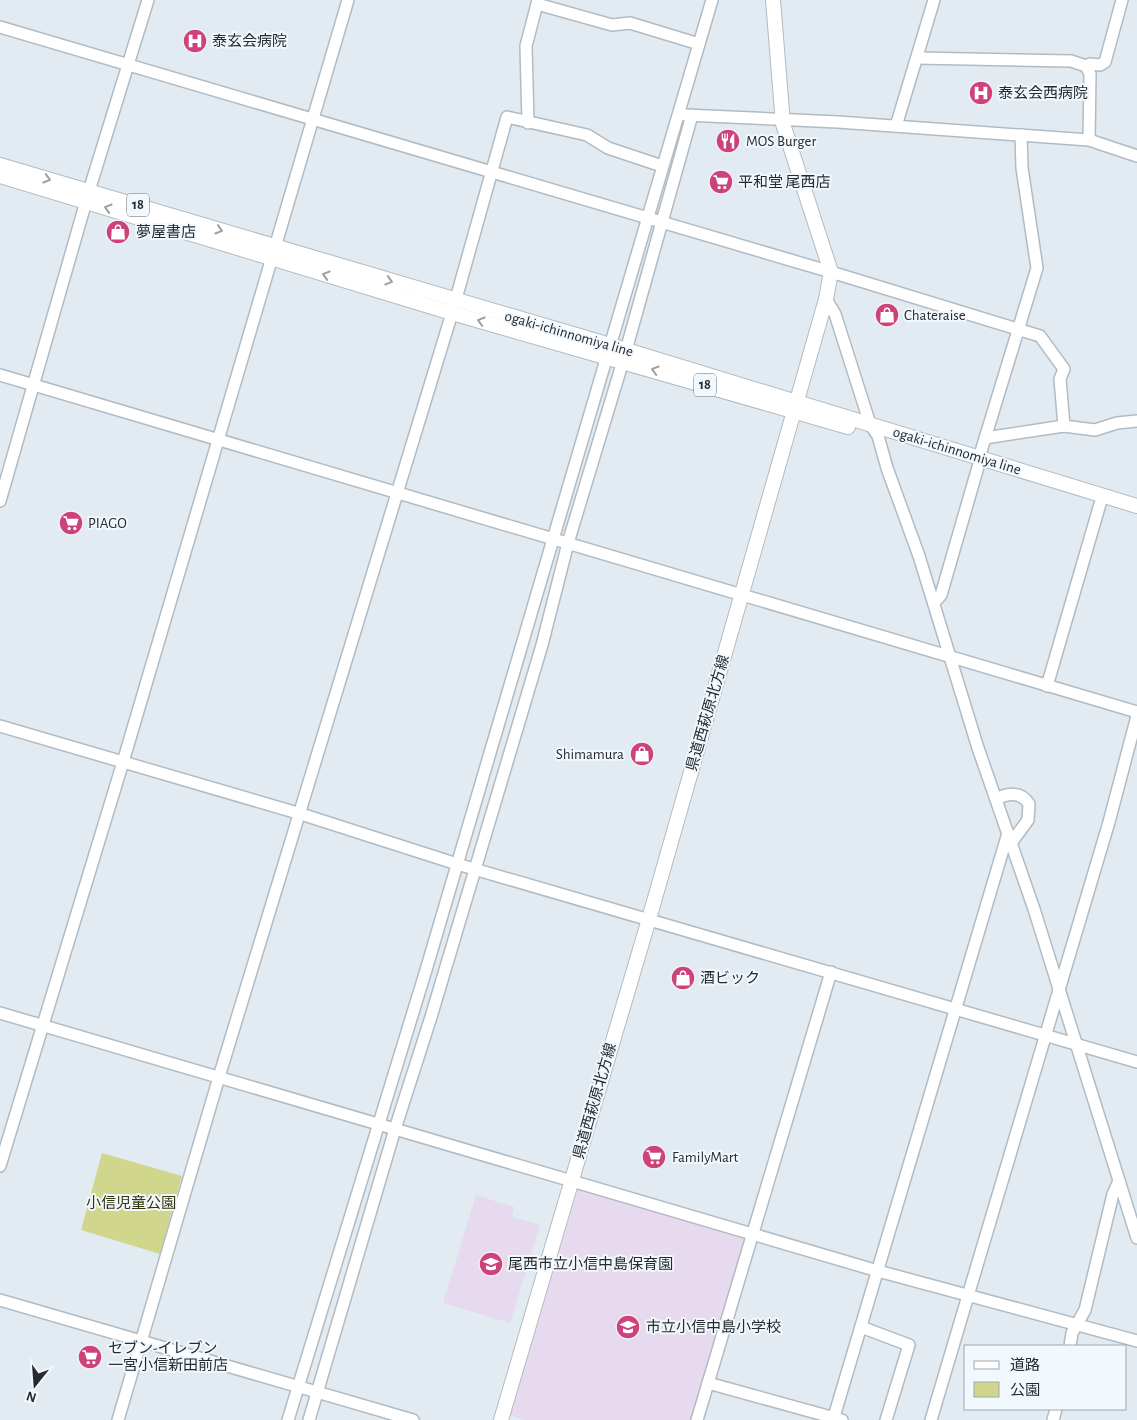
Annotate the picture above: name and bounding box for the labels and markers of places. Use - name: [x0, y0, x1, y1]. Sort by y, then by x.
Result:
- hospital icon: 泰玄会病院: [182, 28, 208, 54]
- place label: 泰玄会病院: [212, 33, 287, 49]
- hospital icon: 泰玄会西病院: [968, 80, 994, 106]
- place label: 泰玄会西病院: [998, 85, 1088, 101]
- restaurant icon: MOS Burger: [715, 128, 741, 154]
- place label: MOS Burger: [746, 134, 817, 149]
- supermarket icon: 平和堂 尾西店: [708, 169, 734, 195]
- place label: 平和堂 尾西店: [738, 174, 830, 190]
- shop icon: 夢屋書店: [105, 219, 131, 245]
- place label: 夢屋書店: [136, 224, 196, 240]
- shop icon: Chateraise: [874, 302, 900, 328]
- place label: Chateraise: [904, 308, 966, 323]
- supermarket icon: PIAGO: [58, 510, 84, 536]
- place label: PIAGO: [88, 516, 127, 531]
- shop icon: Shimamura: [629, 741, 655, 767]
- place label: Shimamura: [556, 747, 624, 762]
- shop icon: 酒ビック: [670, 965, 696, 991]
- place label: 酒ビック: [700, 970, 760, 986]
- supermarket icon: FamilyMart: [641, 1144, 667, 1170]
- place label: FamilyMart: [672, 1150, 739, 1165]
- school or university icon: 尾西市立小信中島保育園: [478, 1251, 504, 1277]
- place label: 尾西市立小信中島保育園: [508, 1256, 673, 1272]
- school or university icon: 市立小信中島小学校: [615, 1314, 641, 1340]
- place label: 市立小信中島小学校: [646, 1319, 781, 1335]
- place label: セブン-イレブン 一宮小信新田前店: [108, 1340, 228, 1373]
- supermarket icon: セブン-イレブン 一宮小信新田前店: [77, 1344, 103, 1370]

